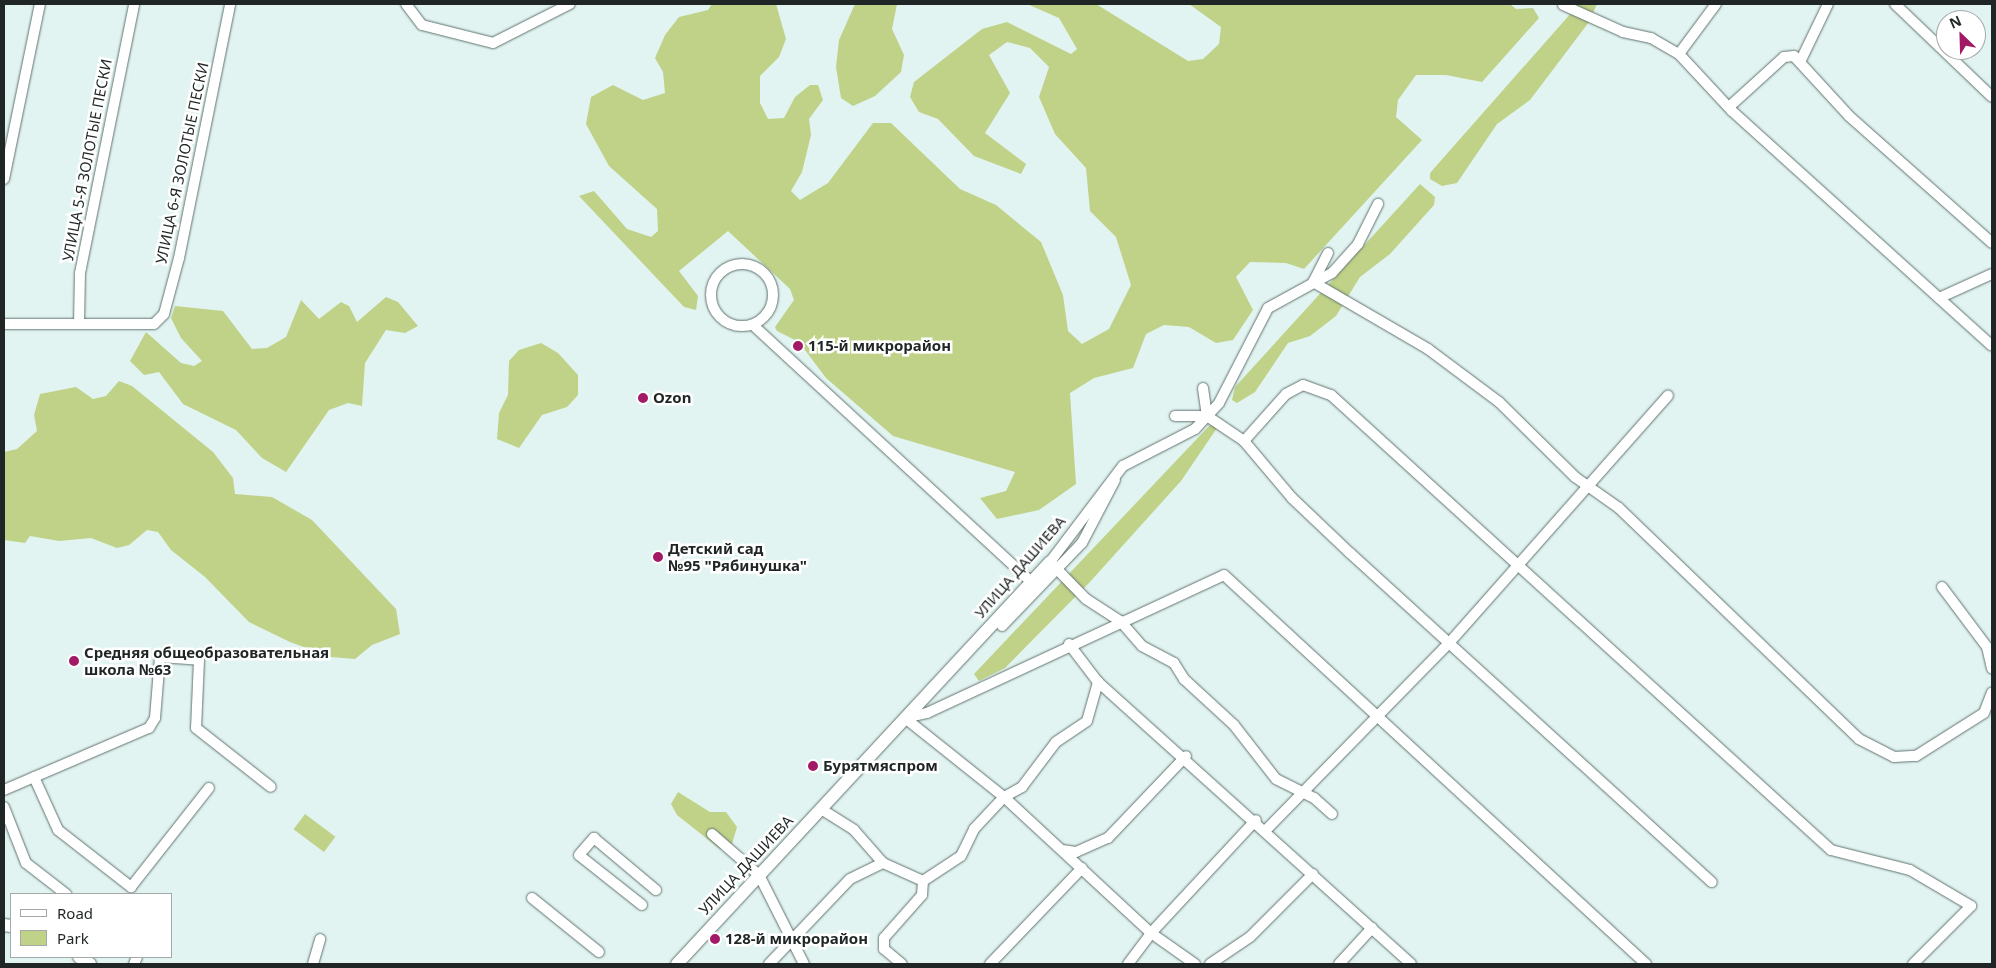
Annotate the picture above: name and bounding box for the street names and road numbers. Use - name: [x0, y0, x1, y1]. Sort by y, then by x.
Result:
- street label: УЛИЦА 5-Я ЗОЛОТЫЕ ПЕСКИ: [59, 57, 115, 263]
- street label: УЛИЦА 6-Я ЗОЛОТЫЕ ПЕСКИ: [152, 61, 212, 265]
- street label: УЛИЦА ДАШИЕВА: [971, 512, 1069, 622]
- street label: УЛИЦА ДАШИЕВА: [695, 812, 797, 918]

